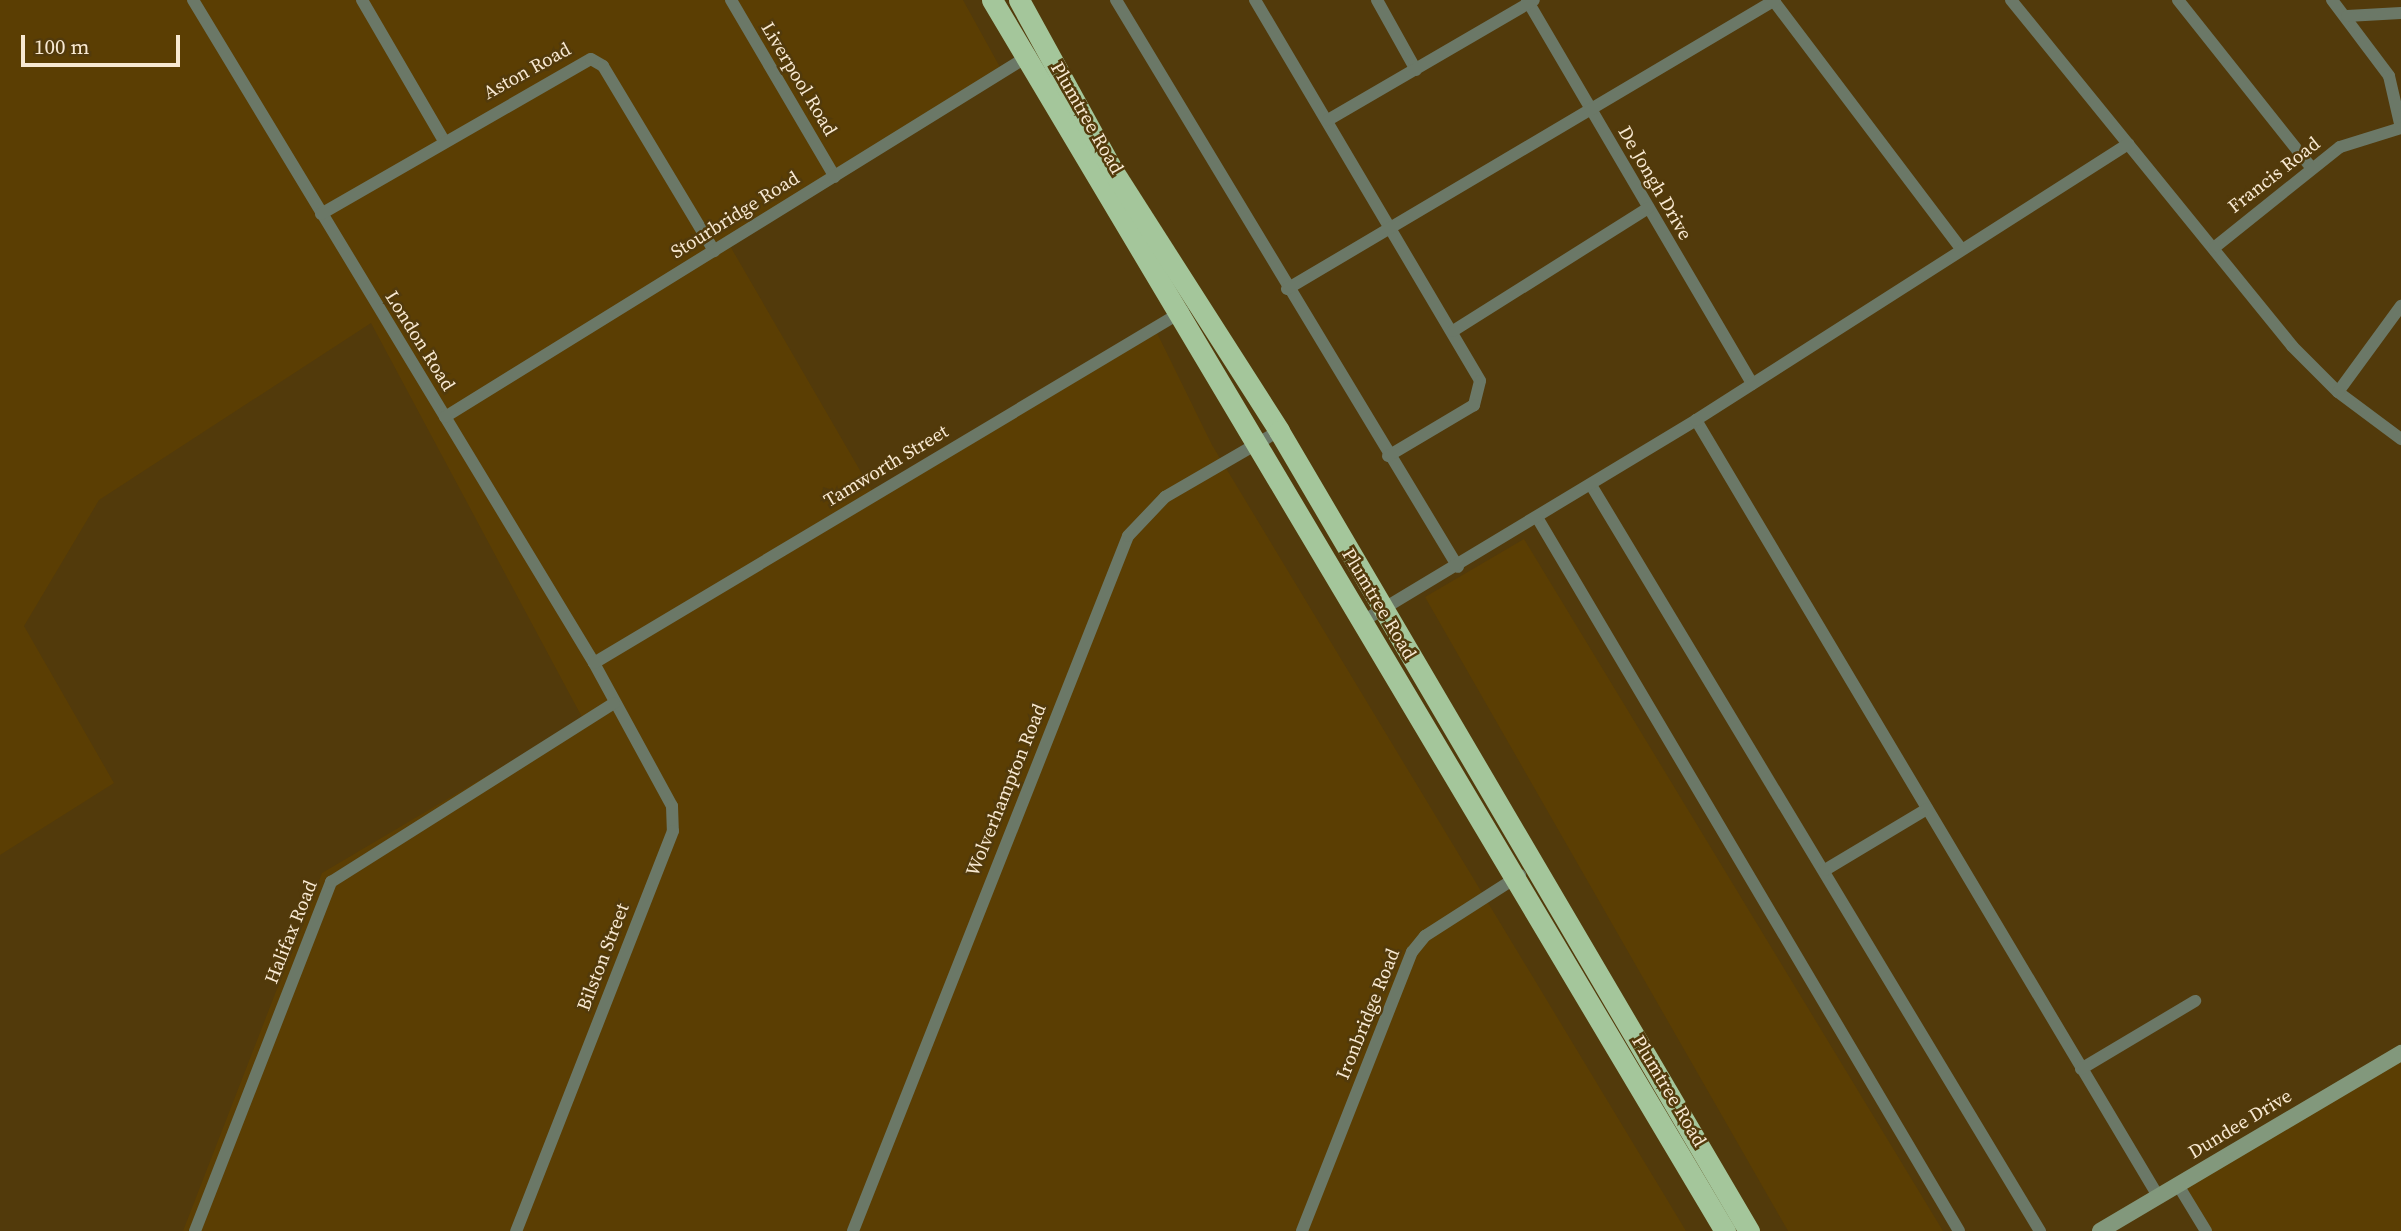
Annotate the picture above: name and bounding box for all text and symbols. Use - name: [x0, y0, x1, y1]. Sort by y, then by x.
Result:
- street label: Liverpool Road: [756, 18, 842, 140]
- scale bar: [24, 21, 184, 65]
- text: 100 m: [34, 32, 89, 61]
- street label: Aston Road: [479, 38, 575, 104]
- street label: Plumtree Road: [1046, 58, 1128, 178]
- street label: De Jongh Drive: [1613, 122, 1697, 244]
- street label: Francis Road: [2224, 132, 2324, 218]
- street label: Stourbridge Road: [667, 166, 803, 264]
- street label: London Road: [380, 287, 460, 395]
- street label: Tamworth Street: [820, 420, 952, 512]
- street label: Plumtree Road: [1337, 544, 1421, 664]
- street label: Wolverhampton Road: [961, 701, 1051, 879]
- street label: Halifax Road: [260, 877, 322, 987]
- street label: Bilston Street: [572, 900, 634, 1014]
- street label: Ironbridge Road: [1331, 945, 1405, 1083]
- street label: Plumtree Road: [1627, 1031, 1711, 1151]
- street label: Dundee Drive: [2184, 1084, 2296, 1164]

